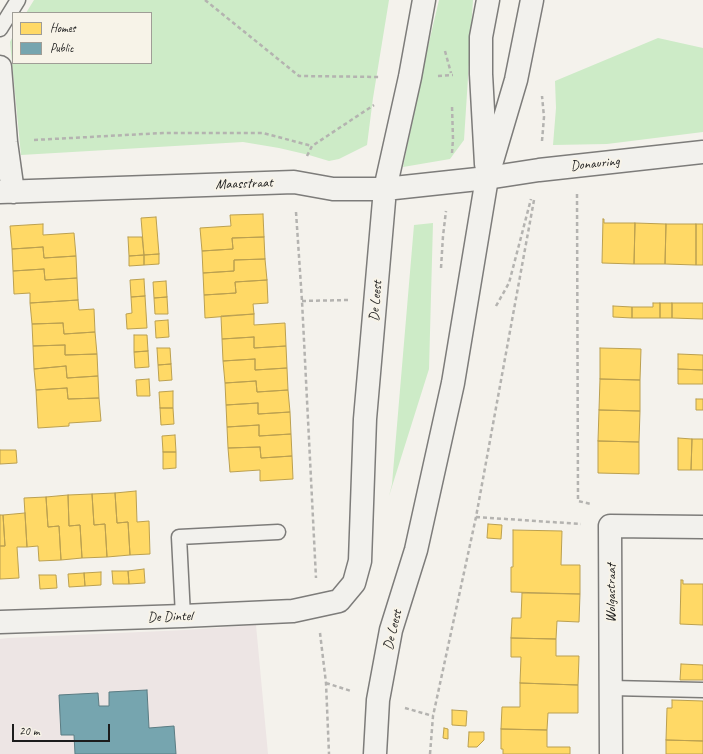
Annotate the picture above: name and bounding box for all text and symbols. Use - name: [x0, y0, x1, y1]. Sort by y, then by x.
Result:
- legend: [12, 12, 152, 64]
- text: Homes: [50, 20, 76, 36]
- text: Public: [50, 40, 74, 56]
- street label: Donauring: [570, 153, 620, 175]
- street label: Maasstraat: [215, 175, 273, 193]
- street label: De Leest: [366, 280, 386, 322]
- street label: Wolgastraat: [603, 564, 619, 622]
- street label: De Dintel: [147, 608, 193, 626]
- street label: De Leest: [380, 608, 406, 652]
- scale bar: [14, 716, 112, 742]
- text: 20 m: [19, 723, 39, 739]

